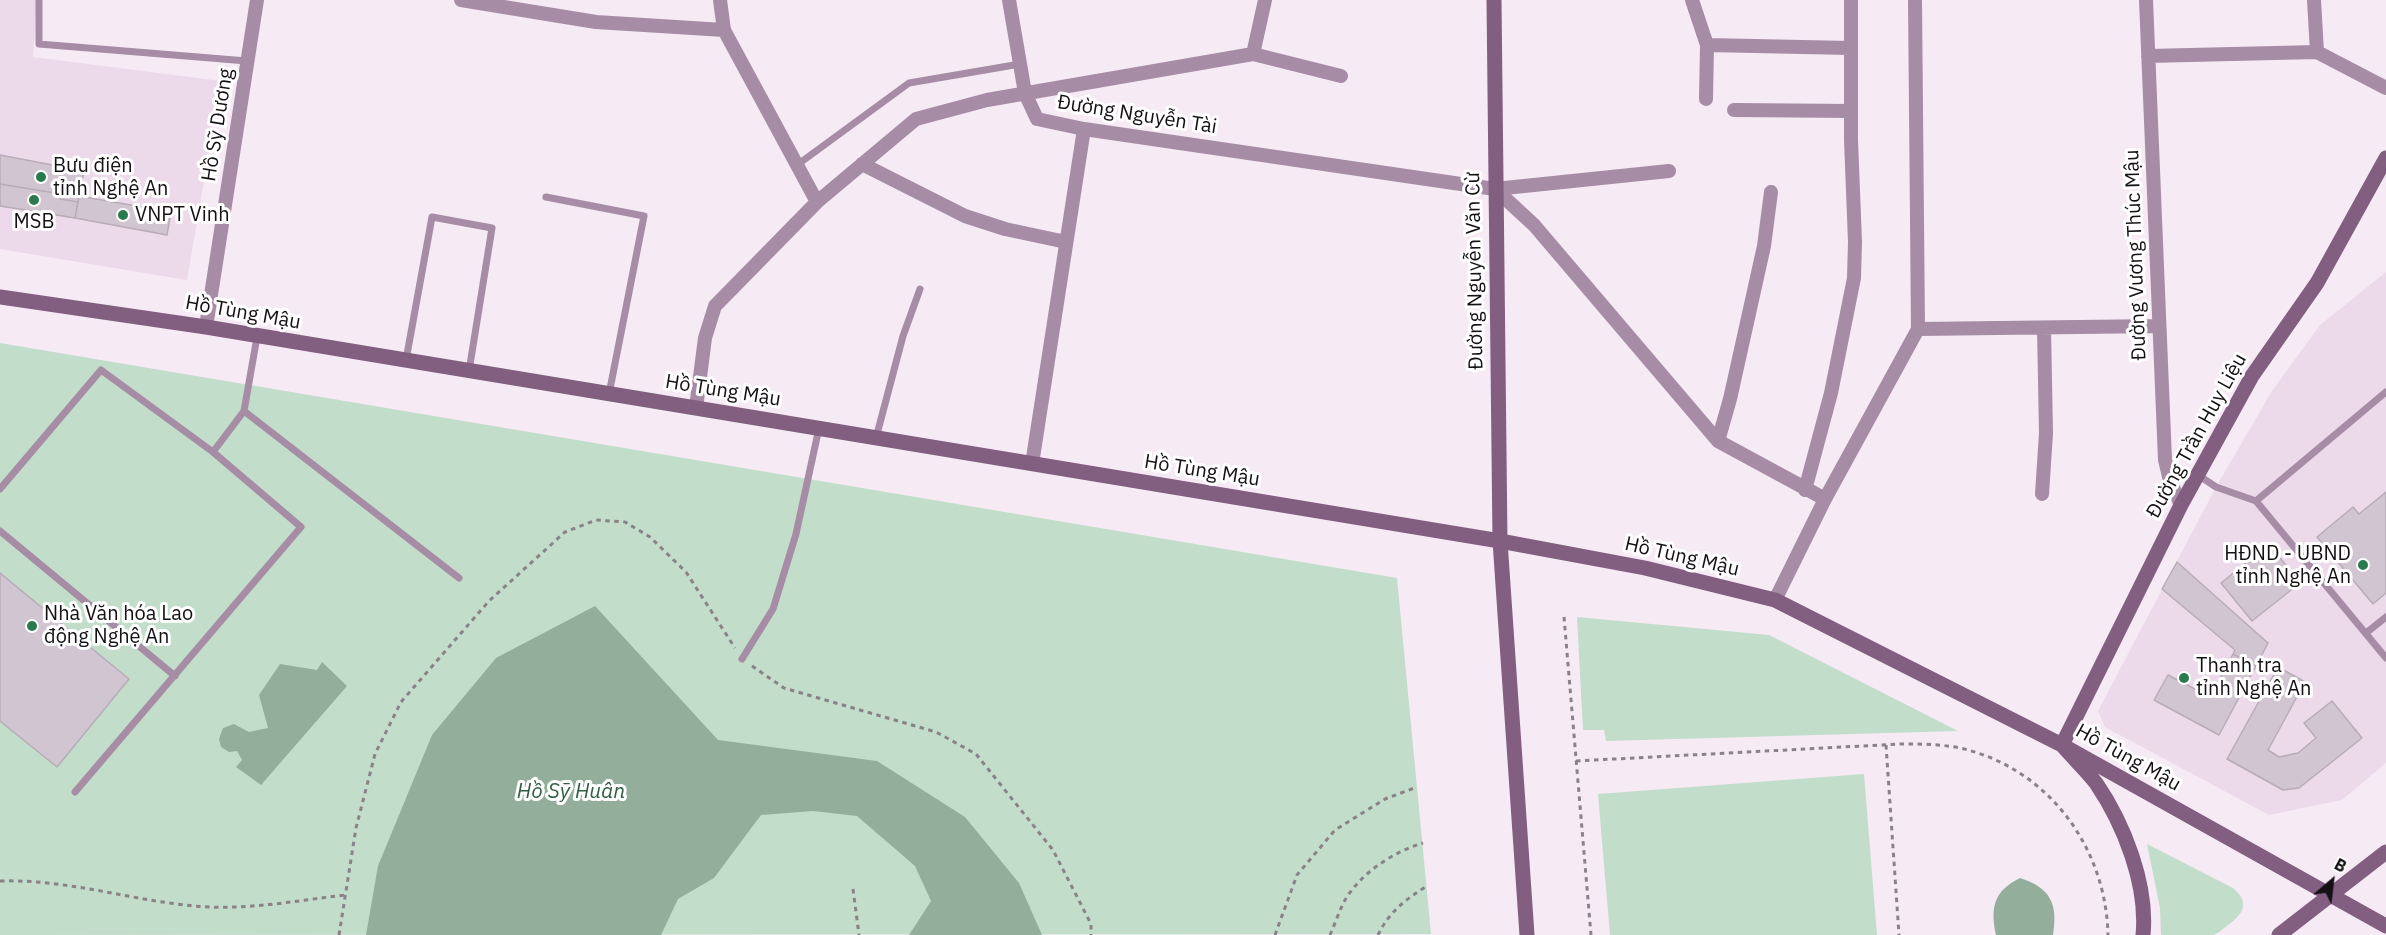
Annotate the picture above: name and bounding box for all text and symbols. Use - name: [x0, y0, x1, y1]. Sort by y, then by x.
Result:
- street label: Hồ Sỹ Dương: [197, 67, 239, 183]
- street label: Đường Nguyễn Tài: [1055, 91, 1219, 139]
- street label: Đường Vương Thúc Mậu: [2120, 149, 2152, 361]
- place label: Bưu điện tỉnh Nghệ An: [53, 154, 168, 201]
- marker: Bưu điện tỉnh Nghệ An: [34, 170, 48, 184]
- street label: Đường Nguyễn Văn Cừ: [1461, 172, 1489, 370]
- marker: MSB: [27, 193, 41, 207]
- place label: VNPT Vinh: [135, 203, 229, 227]
- marker: VNPT Vinh: [116, 208, 130, 222]
- place label: MSB: [14, 210, 54, 234]
- street label: Hồ Tùng Mậu: [183, 291, 303, 335]
- street label: Đường Trần Huy Liệu: [2142, 349, 2252, 523]
- street label: Hồ Tùng Mậu: [663, 370, 783, 412]
- street label: Hồ Tùng Mậu: [1142, 450, 1262, 492]
- street label: Hồ Tùng Mậu: [1622, 532, 1742, 582]
- place label: HĐND - UBND tỉnh Nghệ An: [2224, 542, 2351, 589]
- marker: HĐND - UBND tỉnh Nghệ An: [2356, 558, 2370, 572]
- place label: Nhà Văn hóa Lao động Nghệ An: [44, 602, 193, 649]
- marker: Nhà Văn hóa Lao động Nghệ An: [25, 619, 39, 633]
- place label: Thanh tra tỉnh Nghệ An: [2196, 654, 2311, 701]
- marker: Thanh tra tỉnh Nghệ An: [2177, 671, 2191, 685]
- street label: Hồ Tùng Mậu: [2071, 719, 2185, 797]
- water label: Hồ Sỹ Huân: [517, 779, 625, 805]
- north arrow: [2302, 851, 2362, 911]
- text: B: [2331, 854, 2350, 876]

